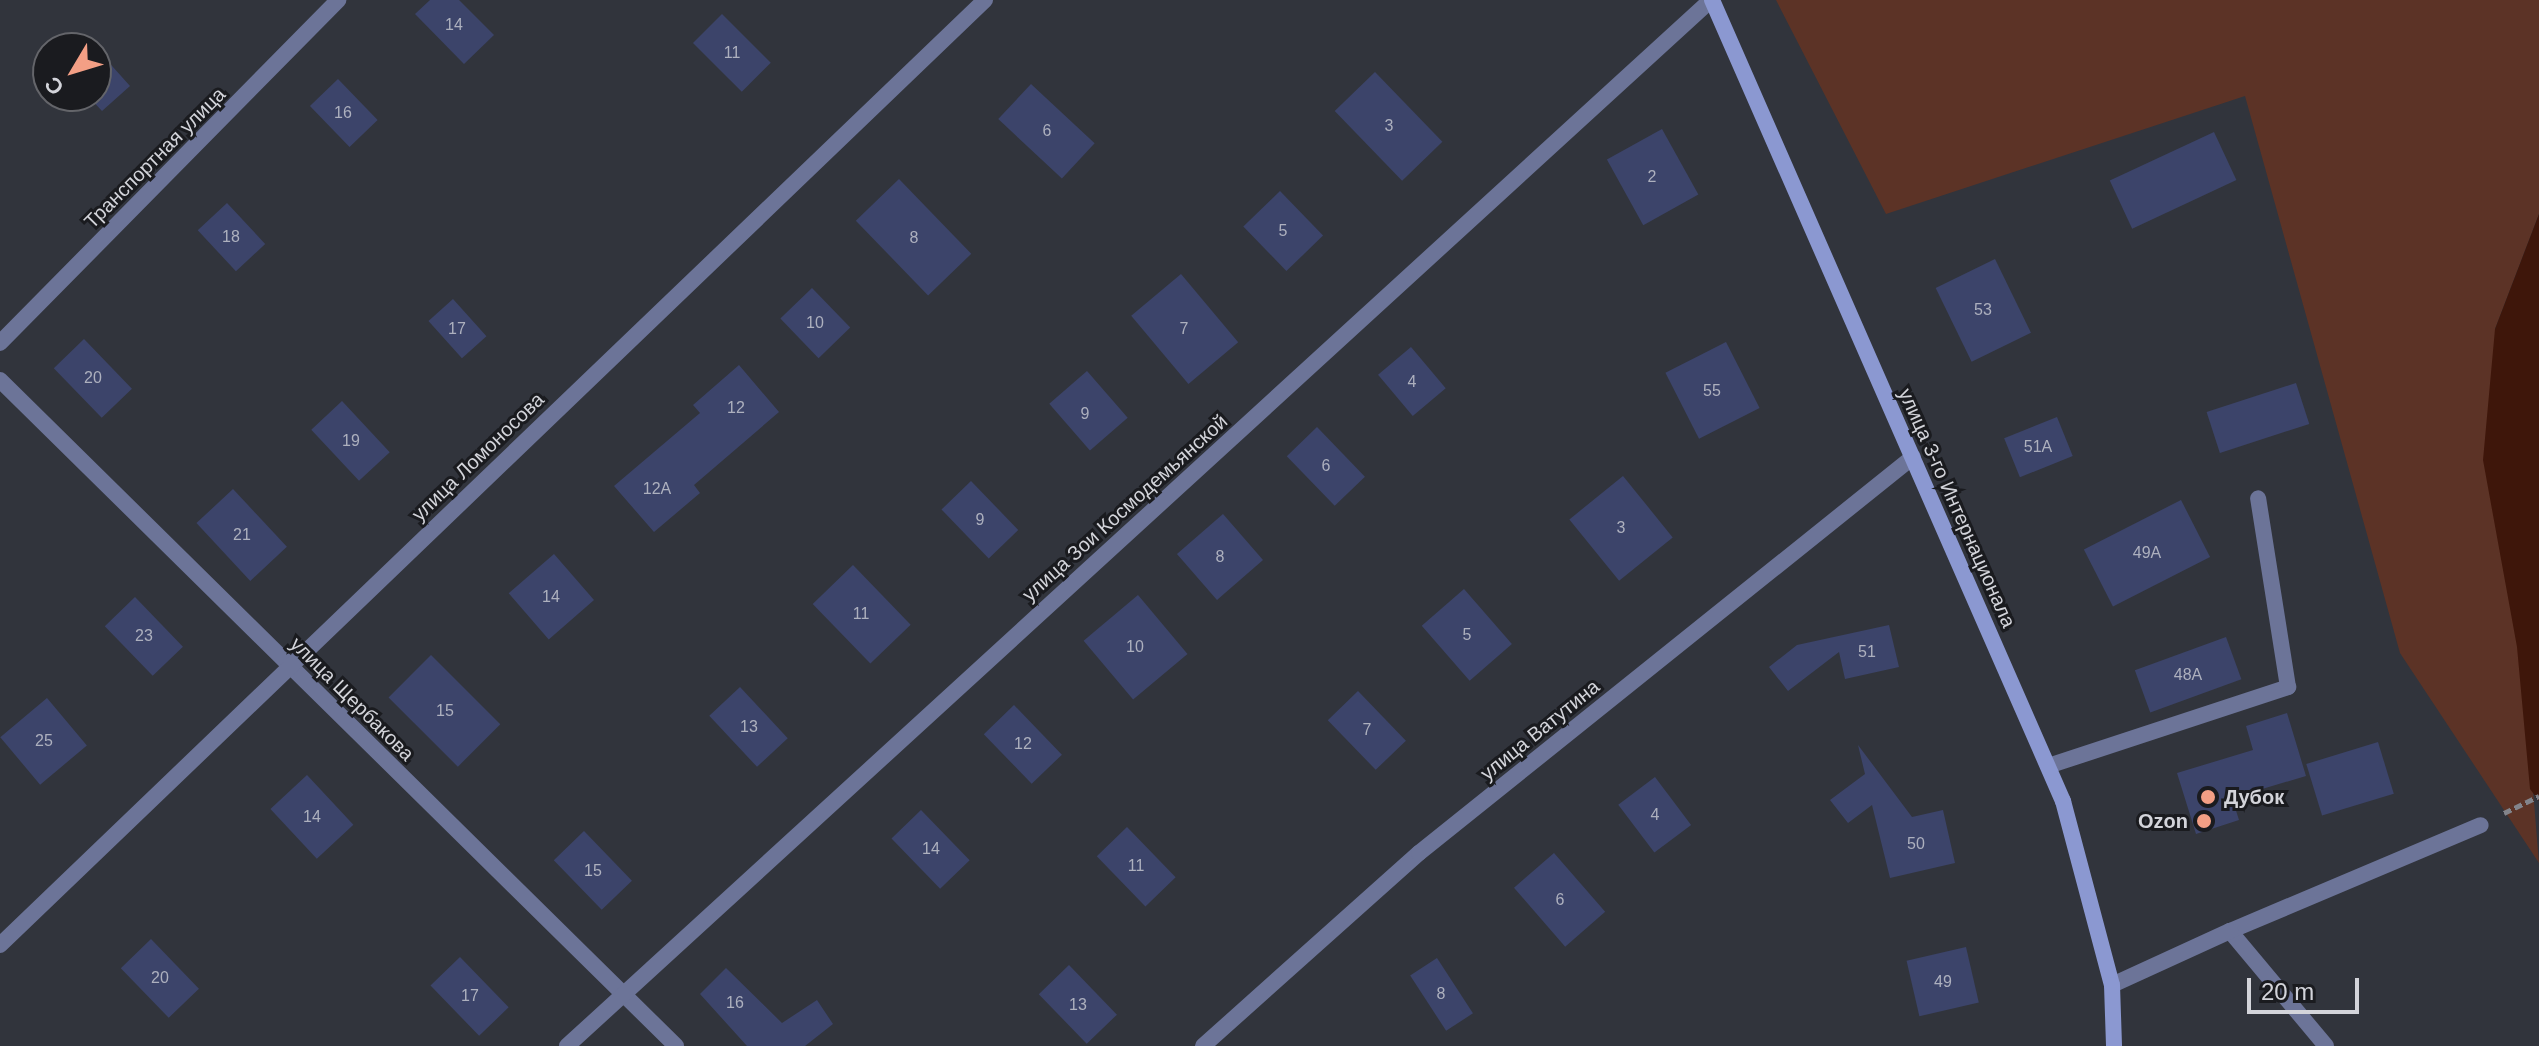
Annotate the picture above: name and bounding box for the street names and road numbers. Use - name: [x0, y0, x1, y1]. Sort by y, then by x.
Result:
- street label: Транспортная улица: [79, 82, 231, 234]
- street label: улица 3-го Интернационала: [1893, 385, 2021, 631]
- street label: улица Ломоносова: [407, 388, 549, 526]
- street label: улица Зои Космодемьянской: [1017, 409, 1233, 607]
- street label: улица Щербакова: [285, 632, 419, 766]
- street label: улица Ватутина: [1476, 675, 1604, 785]

